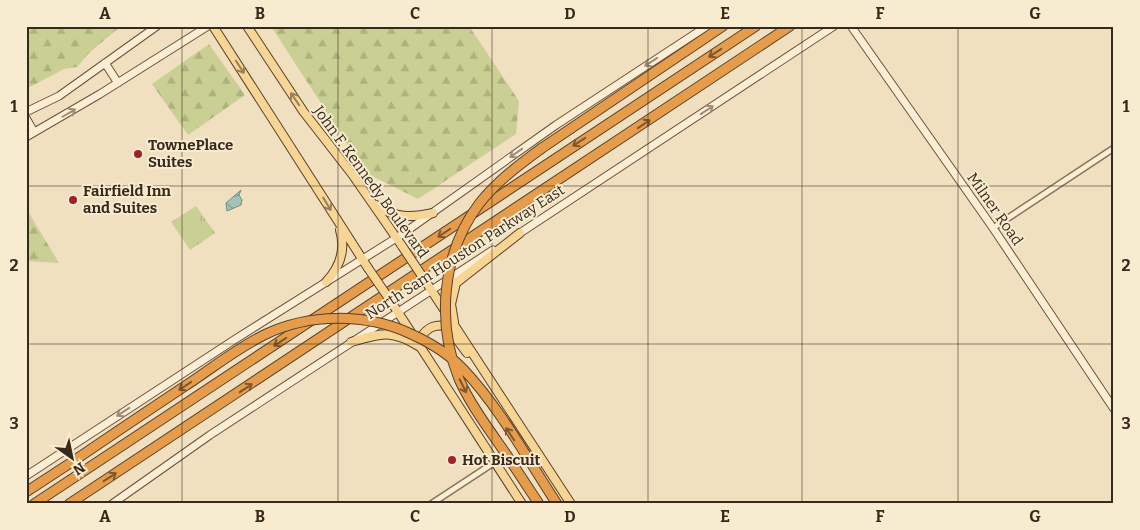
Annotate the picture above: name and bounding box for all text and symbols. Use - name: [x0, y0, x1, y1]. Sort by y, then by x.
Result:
- text: A: [99, 4, 111, 23]
- text: B: [255, 4, 265, 23]
- text: C: [410, 4, 420, 23]
- text: D: [564, 4, 576, 23]
- text: E: [720, 4, 730, 23]
- text: F: [876, 4, 885, 23]
- text: G: [1029, 4, 1041, 23]
- one-way arrow: [708, 48, 722, 58]
- one-way arrow: [645, 58, 659, 68]
- one-way arrow: [234, 60, 245, 74]
- one-way arrow: [290, 93, 300, 107]
- text: 1: [11, 97, 18, 116]
- text: 1: [1123, 97, 1130, 116]
- street label: John F. Kennedy Boulevard: [309, 102, 432, 262]
- one-way arrow: [700, 105, 714, 116]
- one-way arrow: [61, 107, 75, 117]
- one-way arrow: [637, 119, 651, 129]
- place label: TownePlace Suites: [148, 136, 233, 171]
- one-way arrow: [572, 137, 586, 147]
- marker: TownePlace Suites: [132, 148, 144, 160]
- one-way arrow: [509, 148, 523, 158]
- street label: Milner Road: [963, 169, 1027, 249]
- street label: North Sam Houston Parkway East: [362, 181, 568, 323]
- place label: Fairfield Inn and Suites: [83, 182, 171, 217]
- marker: Fairfield Inn and Suites: [67, 194, 79, 206]
- one-way arrow: [322, 197, 332, 211]
- one-way arrow: [437, 228, 451, 238]
- text: 2: [9, 256, 19, 275]
- text: 2: [1121, 256, 1131, 275]
- one-way arrow: [273, 337, 287, 348]
- one-way arrow: [459, 378, 468, 393]
- one-way arrow: [178, 381, 192, 391]
- one-way arrow: [239, 383, 253, 393]
- one-way arrow: [117, 407, 131, 417]
- text: 3: [9, 414, 19, 433]
- text: 3: [1121, 414, 1131, 433]
- one-way arrow: [505, 427, 516, 441]
- north arrow: [48, 432, 98, 482]
- place label: Hot Biscuit: [462, 451, 540, 469]
- marker: Hot Biscuit: [446, 454, 458, 466]
- text: N: [69, 458, 88, 479]
- one-way arrow: [103, 472, 117, 482]
- text: A: [99, 507, 111, 526]
- text: B: [255, 507, 265, 526]
- text: C: [410, 507, 420, 526]
- text: D: [564, 507, 576, 526]
- text: E: [720, 507, 730, 526]
- text: F: [876, 507, 885, 526]
- text: G: [1029, 507, 1041, 526]

